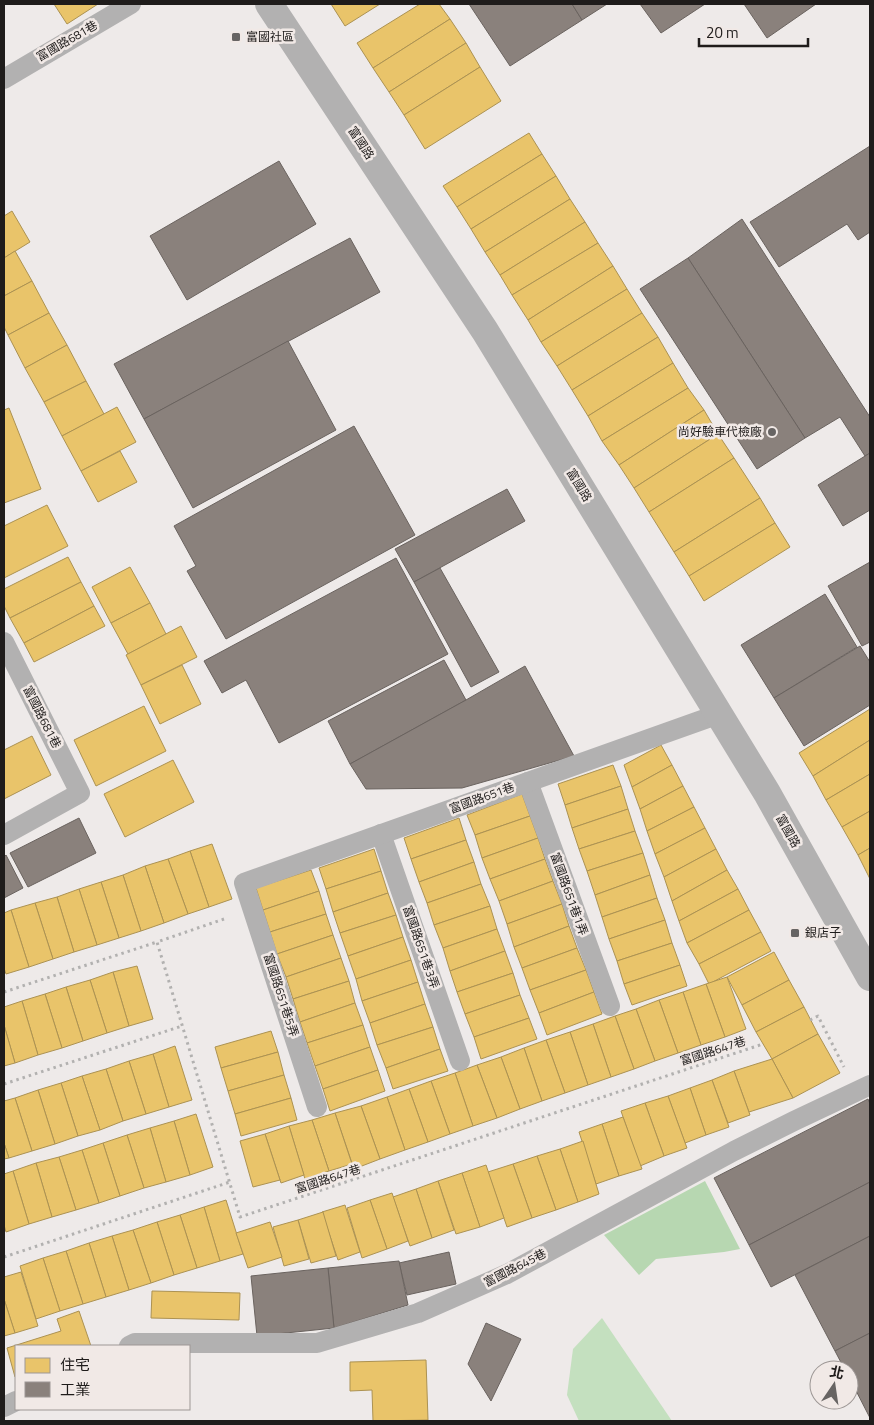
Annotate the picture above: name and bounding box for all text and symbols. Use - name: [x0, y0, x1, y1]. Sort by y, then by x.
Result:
- street label: 富國路681巷: [32, 15, 101, 66]
- scale bar: [699, 15, 808, 47]
- text: 20 m: [706, 21, 739, 44]
- place label: 富國社區: [246, 27, 294, 46]
- marker: 富國社區: [230, 31, 242, 43]
- street label: 富國路: [344, 122, 379, 163]
- place label: 尚好驗車代檢廠: [678, 422, 762, 441]
- marker: 尚好驗車代檢廠: [766, 426, 778, 438]
- street label: 富國路: [562, 464, 597, 505]
- street label: 富國路681巷: [19, 682, 66, 751]
- street label: 富國路651巷: [447, 777, 517, 818]
- street label: 富國路: [771, 810, 805, 851]
- street label: 富國路651巷1弄: [546, 850, 593, 938]
- street label: 富國路651巷3弄: [398, 903, 445, 991]
- place label: 銀店子: [805, 923, 841, 942]
- marker: 銀店子: [789, 927, 801, 939]
- street label: 富國路651巷5弄: [259, 951, 304, 1039]
- street label: 富國路647巷: [677, 1031, 748, 1070]
- street label: 富國路647巷: [292, 1159, 363, 1198]
- street label: 富國路645巷: [480, 1244, 549, 1291]
- legend: [15, 1345, 190, 1410]
- text: 住宅: [60, 1353, 90, 1376]
- north arrow: [809, 1360, 859, 1410]
- text: 北: [828, 1360, 846, 1384]
- text: 工業: [60, 1378, 90, 1401]

